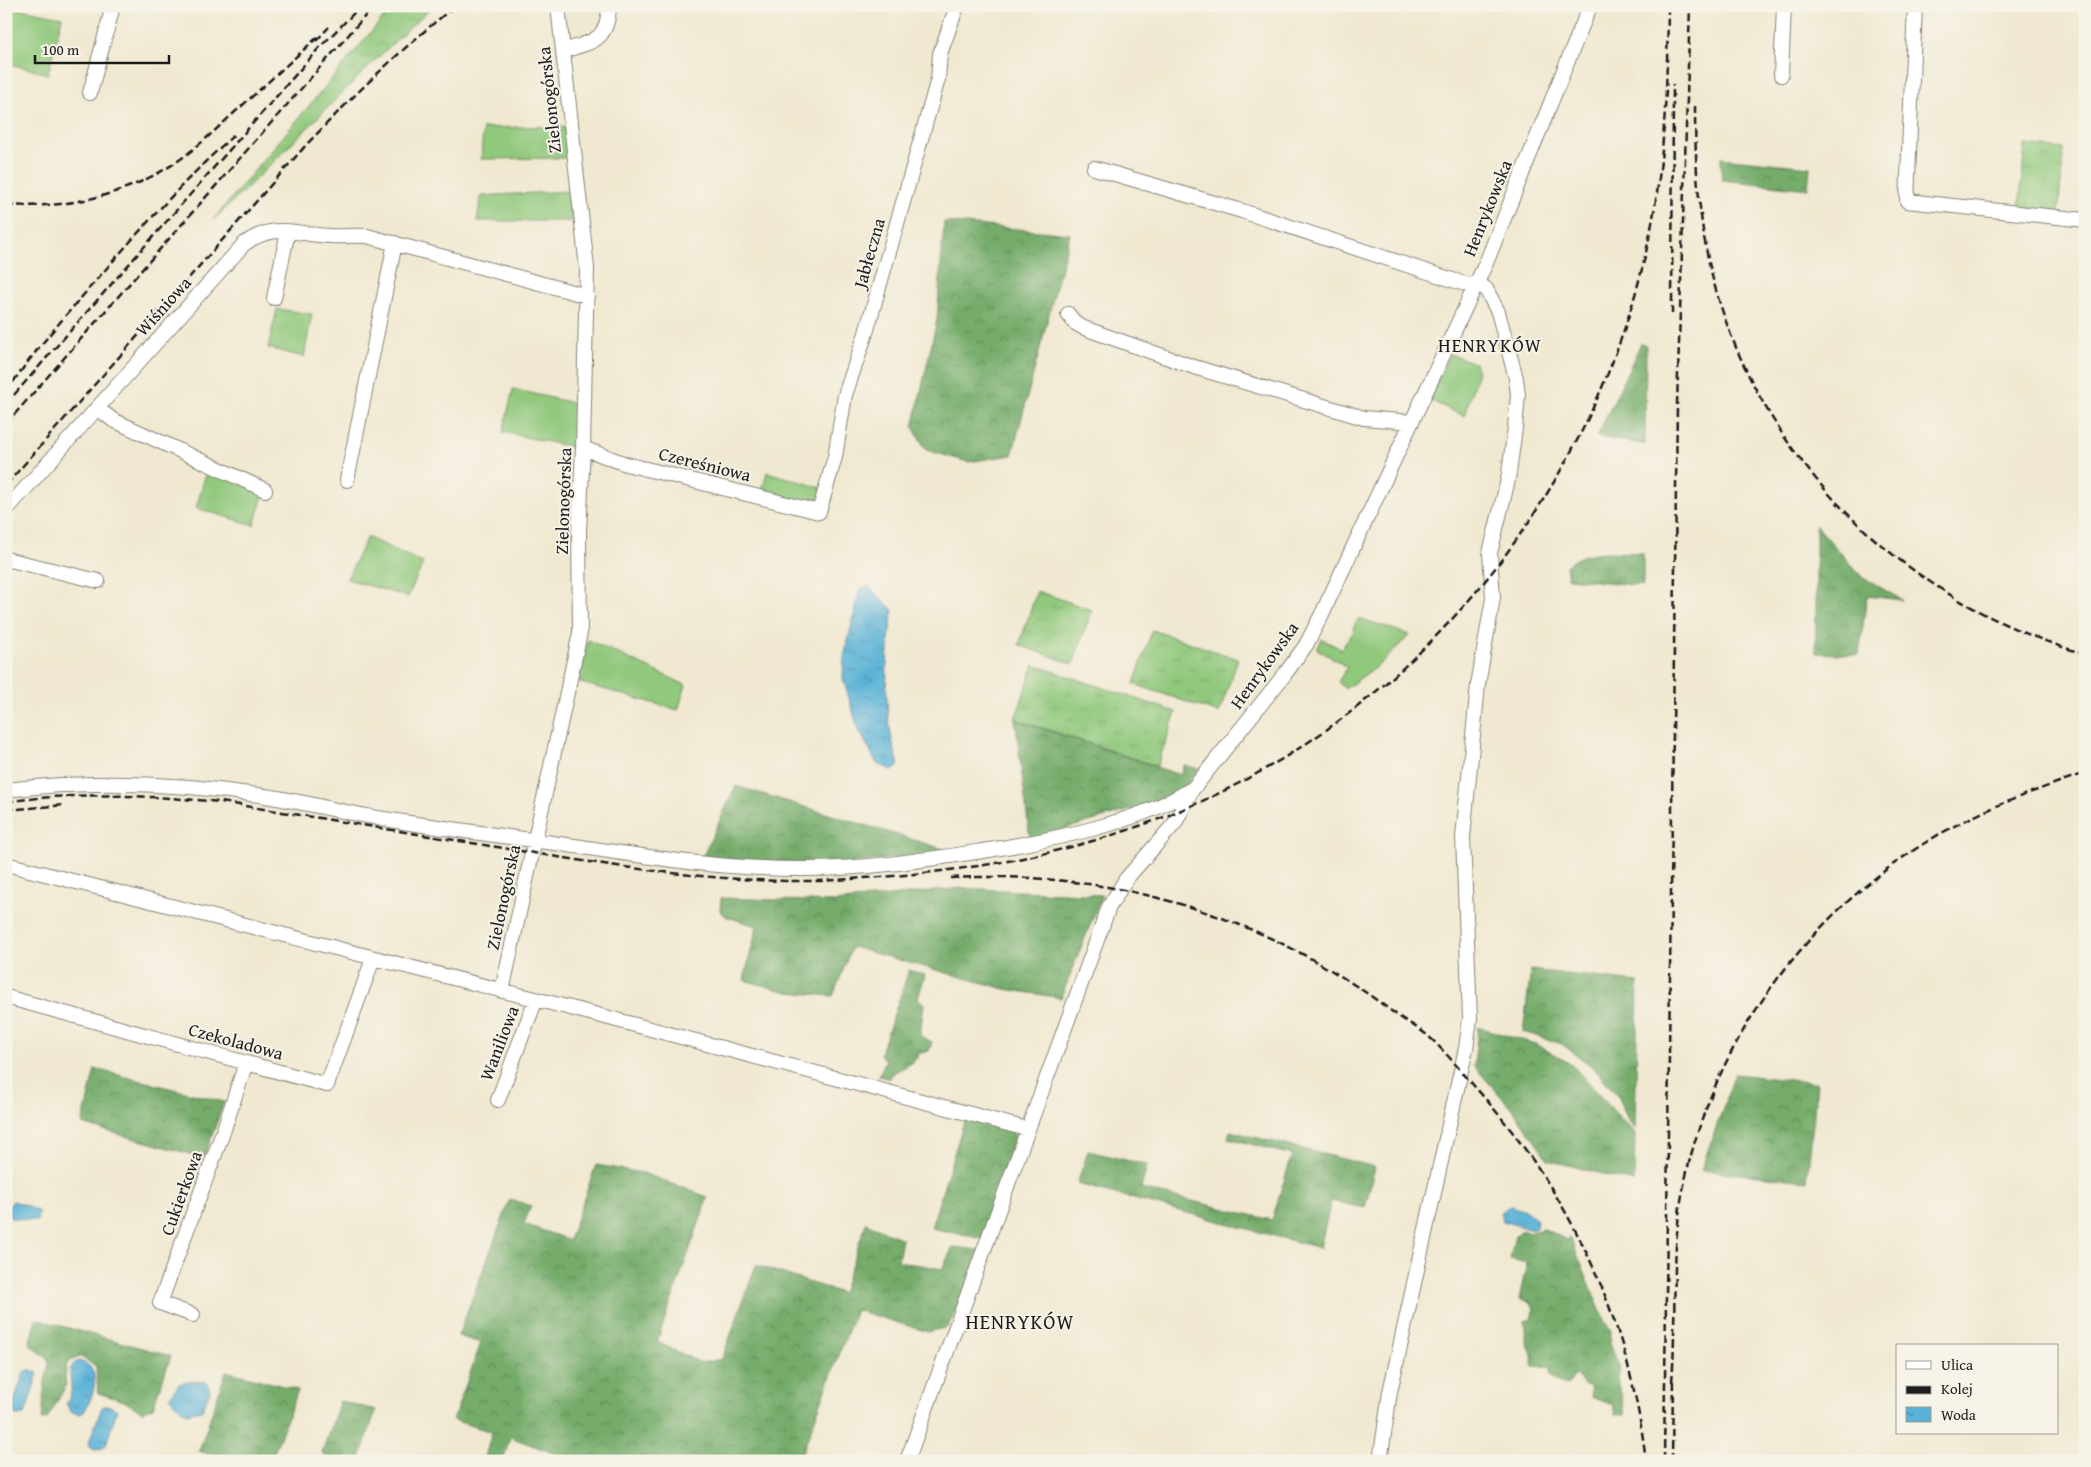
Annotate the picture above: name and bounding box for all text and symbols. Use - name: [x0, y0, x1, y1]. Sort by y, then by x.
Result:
- scale bar: [35, 32, 169, 64]
- text: 100 m: [42, 39, 80, 60]
- street label: Zielonogórska: [530, 45, 568, 155]
- street label: Henrykowska: [1455, 155, 1519, 260]
- street label: Jabłeczna: [846, 214, 892, 293]
- street label: Wiśniowa: [129, 270, 198, 342]
- district label: HENRYKÓW: [1438, 331, 1542, 359]
- street label: Czereśniowa: [656, 440, 754, 489]
- street label: Zielonogórska: [548, 447, 578, 555]
- street label: Henrykowska: [1223, 615, 1305, 714]
- street label: Zielonogórska: [479, 841, 527, 952]
- street label: Waniliowa: [472, 1001, 526, 1084]
- street label: Czekoladowa: [186, 1015, 287, 1067]
- street label: Cukierkowa: [153, 1146, 209, 1239]
- district label: HENRYKÓW: [966, 1307, 1074, 1336]
- legend: [1896, 1344, 2058, 1434]
- text: Ulica: [1941, 1354, 1973, 1375]
- text: Kolej: [1941, 1378, 1973, 1399]
- text: Woda: [1941, 1404, 1976, 1425]

